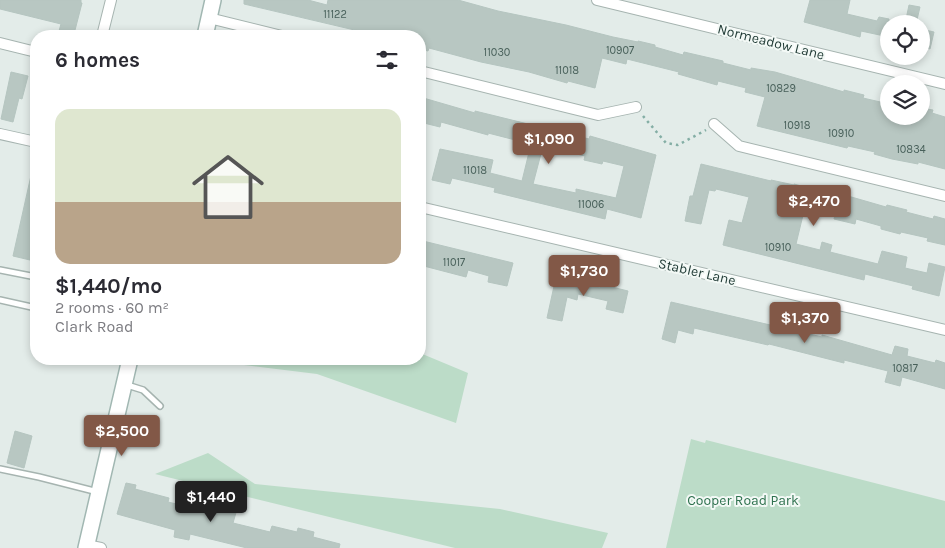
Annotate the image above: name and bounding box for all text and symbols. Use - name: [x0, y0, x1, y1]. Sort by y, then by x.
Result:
- house number: 11122: [323, 8, 347, 21]
- map controls: [880, 15, 930, 125]
- button: locate: [880, 15, 930, 65]
- street label: Normeadow Lane: [716, 20, 826, 64]
- house number: 10907: [606, 44, 634, 57]
- icon: filters: [373, 46, 401, 74]
- house number: 11030: [484, 46, 510, 59]
- text: 6 homes: [55, 48, 140, 72]
- house number: 11018: [555, 64, 579, 77]
- button: layers: [880, 75, 930, 125]
- house number: 10829: [766, 82, 796, 95]
- house number: 10918: [784, 119, 811, 132]
- pin: $1,090: [508, 122, 590, 165]
- house number: 10910: [828, 127, 854, 140]
- text: $1,090: [524, 129, 574, 148]
- icon: home: [183, 142, 273, 232]
- house number: 10834: [896, 143, 926, 156]
- house number: 11018: [463, 164, 487, 177]
- pin: $2,470: [773, 184, 855, 227]
- text: $2,470: [788, 191, 840, 210]
- house number: 11006: [578, 198, 604, 211]
- house number: 10910: [765, 241, 791, 254]
- pin: $1,730: [543, 254, 625, 297]
- street label: Stabler Lane: [657, 255, 737, 289]
- house number: 11017: [443, 256, 465, 269]
- text: $1,730: [560, 261, 608, 280]
- text: $1,440/mo: [55, 274, 162, 298]
- text: 2 rooms · 60 m²: [55, 298, 169, 317]
- pin: $1,370: [764, 302, 846, 344]
- text: $1,370: [781, 308, 829, 327]
- text: Clark Road: [55, 317, 134, 336]
- house number: 10817: [892, 362, 918, 375]
- pin: $2,500: [81, 414, 163, 457]
- text: $2,500: [95, 421, 149, 440]
- pin: $1,440: [170, 480, 252, 523]
- text: $1,440: [186, 487, 236, 506]
- park label: Cooper Road Park: [687, 492, 799, 509]

